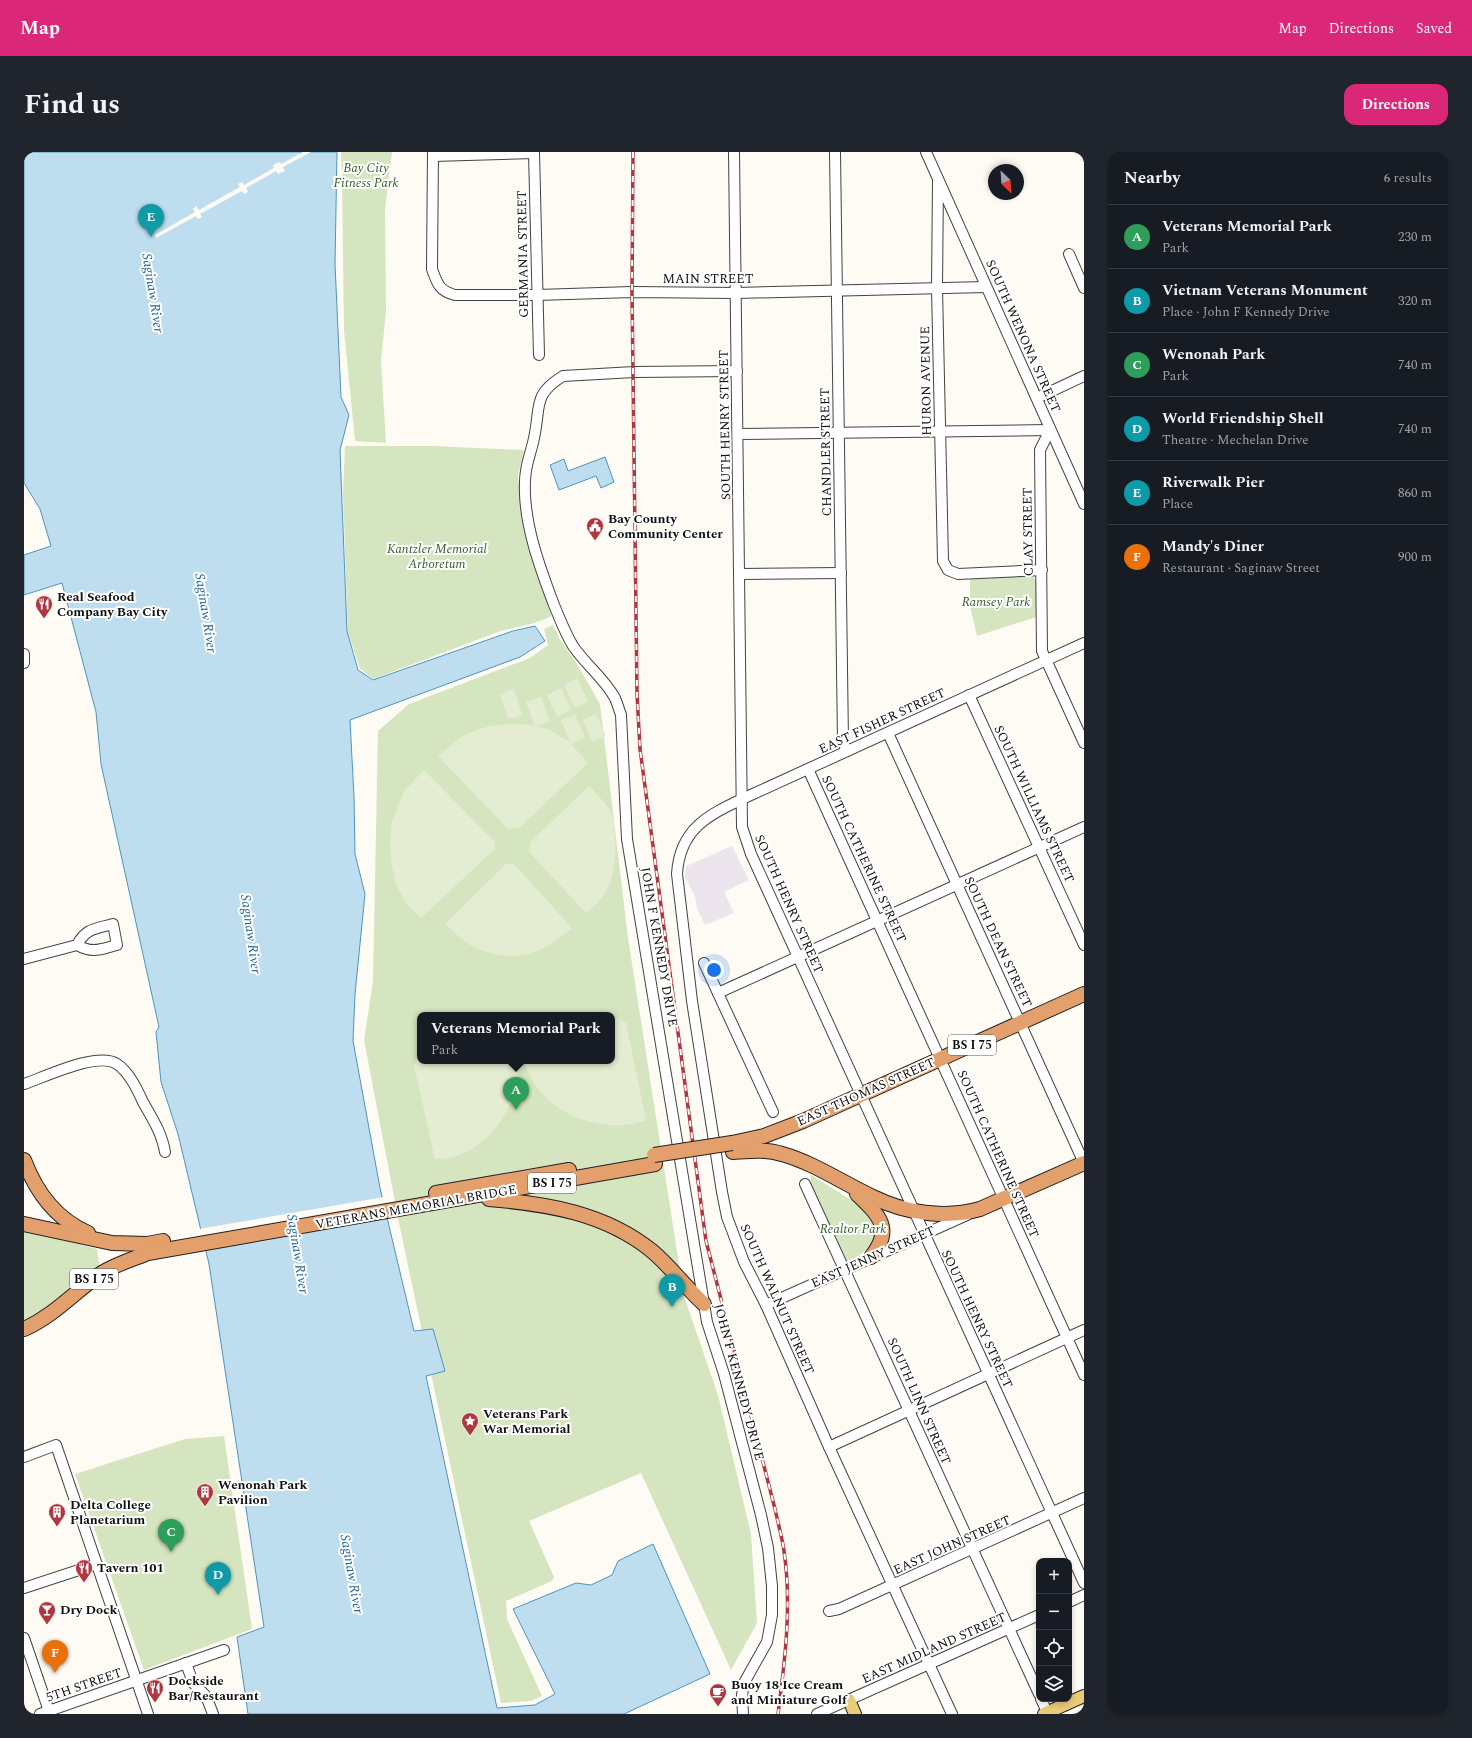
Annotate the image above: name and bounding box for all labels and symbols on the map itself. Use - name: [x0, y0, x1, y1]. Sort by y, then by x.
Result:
- park label: Bay City Fitness Park: [333, 158, 399, 193]
- north arrow: [988, 164, 1024, 200]
- street label: GERMANIA STREET: [512, 190, 534, 318]
- pin: E: [138, 204, 164, 237]
- water label: Saginaw River: [136, 252, 170, 334]
- street label: SOUTH WENONA STREET: [980, 256, 1066, 416]
- street label: MAIN STREET: [663, 269, 754, 289]
- street label: HURON AVENUE: [915, 326, 937, 436]
- street label: SOUTH HENRY STREET: [714, 349, 736, 500]
- street label: CHANDLER STREET: [815, 387, 837, 516]
- street label: CLAY STREET: [1017, 487, 1039, 577]
- place label: Bay County Community Center: [608, 509, 723, 544]
- public building icon: Bay County Community Center: [585, 516, 605, 541]
- park label: Kantzler Memorial Arboretum: [387, 539, 488, 574]
- water label: Saginaw River: [189, 572, 223, 654]
- place label: Real Seafood Company Bay City: [57, 587, 168, 622]
- park label: Ramsey Park: [962, 592, 1030, 612]
- restaurant icon: Real Seafood Company Bay City: [34, 594, 54, 619]
- street label: EAST FISHER STREET: [815, 683, 949, 759]
- street label: SOUTH WILLIAMS STREET: [989, 722, 1079, 886]
- street label: SOUTH CATHERINE STREET: [816, 772, 912, 946]
- street label: SOUTH HENRY STREET: [749, 831, 829, 977]
- street label: JOHN F KENNEDY DRIVE: [635, 866, 683, 1028]
- street label: SOUTH DEAN STREET: [959, 873, 1037, 1011]
- water label: Saginaw River: [235, 893, 267, 975]
- your location: [704, 960, 724, 980]
- road number: BS I 75: [948, 1035, 996, 1055]
- street label: EAST THOMAS STREET: [794, 1052, 938, 1131]
- street label: SOUTH CATHERINE STREET: [952, 1067, 1044, 1242]
- pin: A: [503, 1077, 529, 1110]
- road number: BS I 75: [528, 1173, 576, 1193]
- street label: VETERANS MEMORIAL BRIDGE: [314, 1179, 518, 1235]
- water label: Saginaw River: [281, 1213, 315, 1295]
- park label: Realtor Park: [820, 1219, 886, 1239]
- street label: SOUTH WALNUT STREET: [735, 1220, 819, 1378]
- street label: EAST JENNY STREET: [808, 1221, 938, 1293]
- street label: SOUTH HENRY STREET: [936, 1247, 1018, 1392]
- road number: BS I 75: [70, 1269, 118, 1289]
- pin: B: [659, 1274, 685, 1307]
- street label: JOHN F KENNEDY DRIVE: [708, 1301, 770, 1463]
- street label: SOUTH LINN STREET: [882, 1334, 956, 1468]
- place label: Veterans Park War Memorial: [483, 1404, 571, 1439]
- place icon: Veterans Park War Memorial: [460, 1411, 480, 1436]
- place label: Wenonah Park Pavilion: [218, 1475, 308, 1510]
- building icon: Wenonah Park Pavilion: [195, 1482, 215, 1507]
- place label: Delta College Planetarium: [70, 1495, 151, 1530]
- building icon: Delta College Planetarium: [47, 1502, 67, 1527]
- street label: EAST JOHN STREET: [890, 1510, 1014, 1580]
- pin: C: [158, 1519, 184, 1552]
- water label: Saginaw River: [335, 1533, 369, 1616]
- restaurant icon: Tavern 101: [74, 1558, 94, 1583]
- place label: Tavern 101: [97, 1558, 164, 1578]
- pin: D: [205, 1562, 231, 1595]
- bar icon: Dry Dock: [37, 1600, 57, 1625]
- place label: Dry Dock: [60, 1600, 118, 1620]
- street label: EAST MIDLAND STREET: [859, 1607, 1010, 1689]
- pin: F: [42, 1640, 68, 1673]
- street label: 5TH STREET: [43, 1663, 125, 1707]
- place label: Dockside Bar/Restaurant: [168, 1671, 259, 1706]
- place label: Buoy 18 Ice Cream and Miniature Golf: [731, 1675, 848, 1710]
- restaurant icon: Dockside Bar/Restaurant: [145, 1678, 165, 1703]
- cafe icon: Buoy 18 Ice Cream and Miniature Golf: [708, 1682, 728, 1707]

